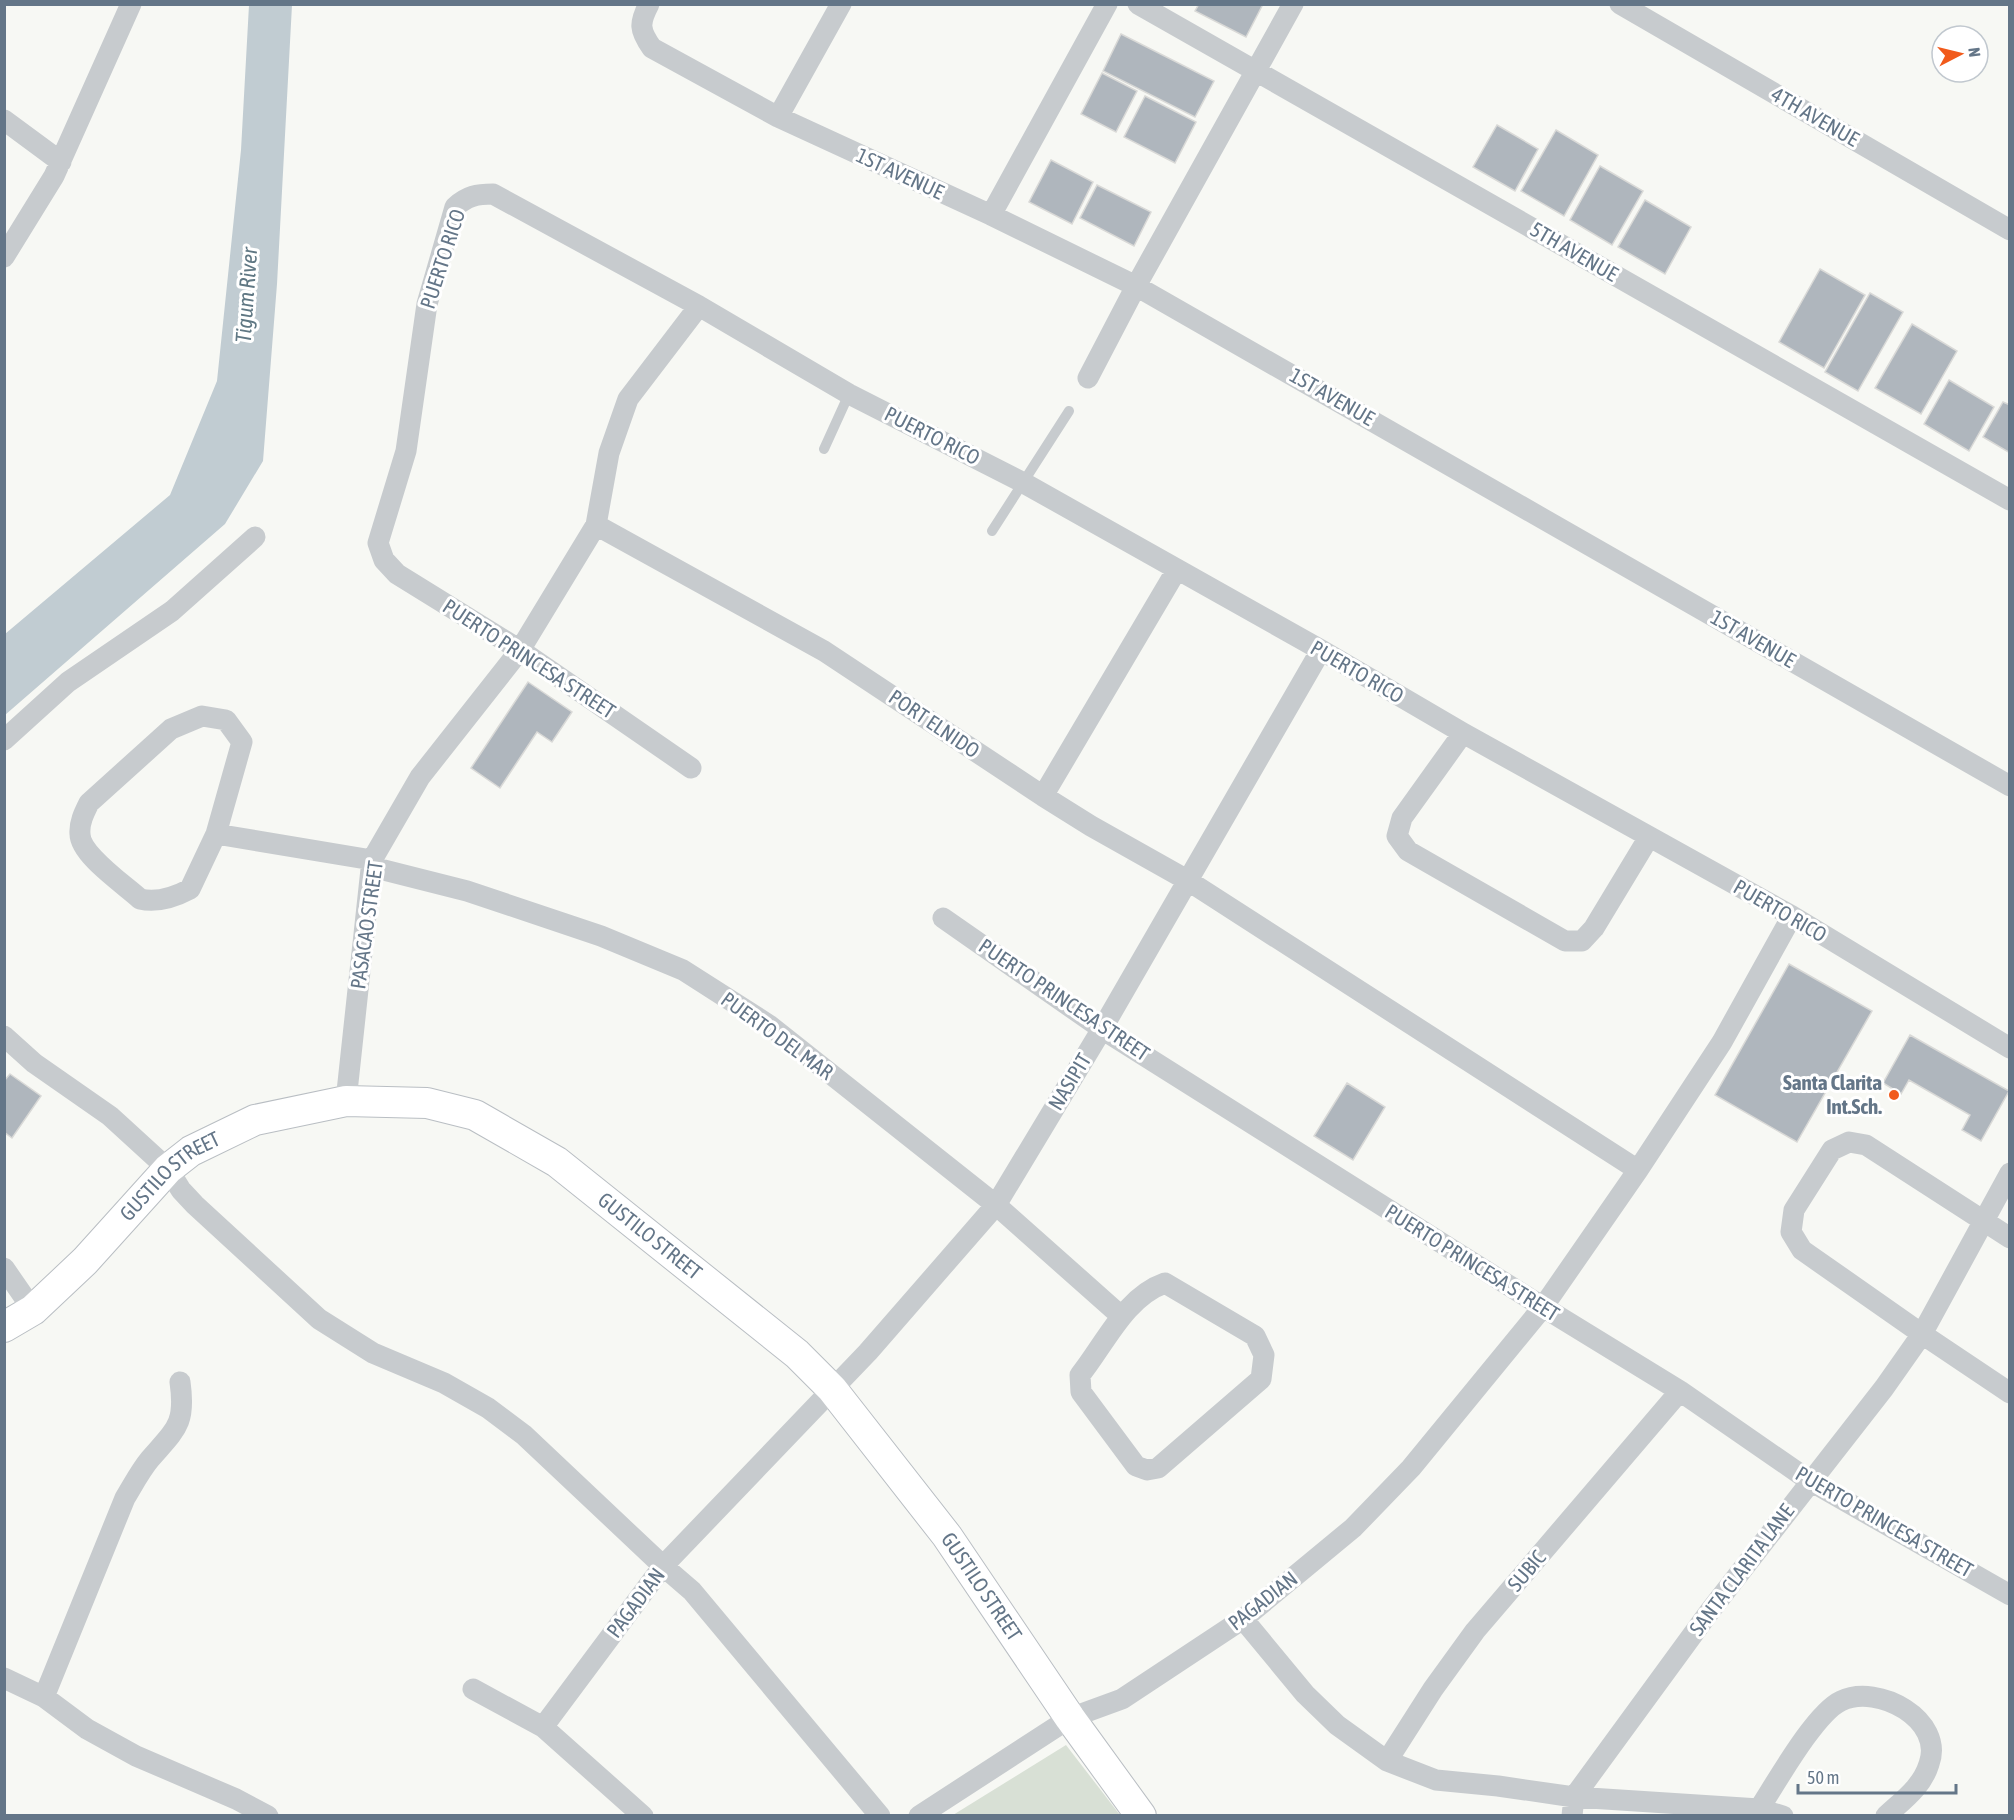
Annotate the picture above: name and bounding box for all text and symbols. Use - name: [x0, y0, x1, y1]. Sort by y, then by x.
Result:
- north arrow: [1930, 24, 1990, 84]
- text: N: [1965, 46, 1984, 58]
- street label: 4TH AVENUE: [1767, 81, 1864, 151]
- street label: 1ST AVENUE: [853, 142, 948, 204]
- street label: PUERTO RICO: [415, 206, 469, 311]
- street label: 5TH AVENUE: [1526, 216, 1623, 286]
- water label: Tigum River: [230, 245, 262, 344]
- street label: 1ST AVENUE: [1286, 362, 1379, 430]
- street label: PUERTO RICO: [881, 401, 984, 469]
- street label: PUERTO PRINCESA STREET: [439, 593, 620, 723]
- street label: 1ST AVENUE: [1707, 604, 1800, 672]
- street label: PUERTO RICO: [1307, 635, 1408, 707]
- street label: PORT ELNIDO: [885, 684, 984, 762]
- street label: PASACAO STREET: [345, 859, 387, 991]
- street label: PUERTO RICO: [1730, 874, 1831, 946]
- street label: PUERTO PRINCESA STREET: [975, 933, 1154, 1065]
- street label: PUERTO DEL MAR: [717, 987, 839, 1084]
- street label: NASIPIT: [1043, 1049, 1095, 1114]
- place label: Santa Clarita Int.Sch.: [1783, 1070, 1882, 1118]
- marker: Santa Clarita Int.Sch.: [1887, 1088, 1901, 1102]
- street label: GUSTILO STREET: [114, 1126, 223, 1225]
- street label: GUSTILO STREET: [594, 1187, 707, 1284]
- street label: PUERTO PRINCESA STREET: [1381, 1199, 1564, 1325]
- street label: PUERTO PRINCESA STREET: [1792, 1461, 1977, 1582]
- street label: SANTA CLARITA LANE: [1684, 1499, 1798, 1640]
- street label: GUSTILO STREET: [937, 1527, 1027, 1645]
- street label: SUBIC: [1502, 1545, 1551, 1596]
- street label: PAGADIAN: [601, 1563, 669, 1642]
- street label: PAGADIAN: [1223, 1566, 1302, 1635]
- scale bar: [1798, 1757, 1956, 1795]
- text: 50 m: [1807, 1767, 1839, 1788]

